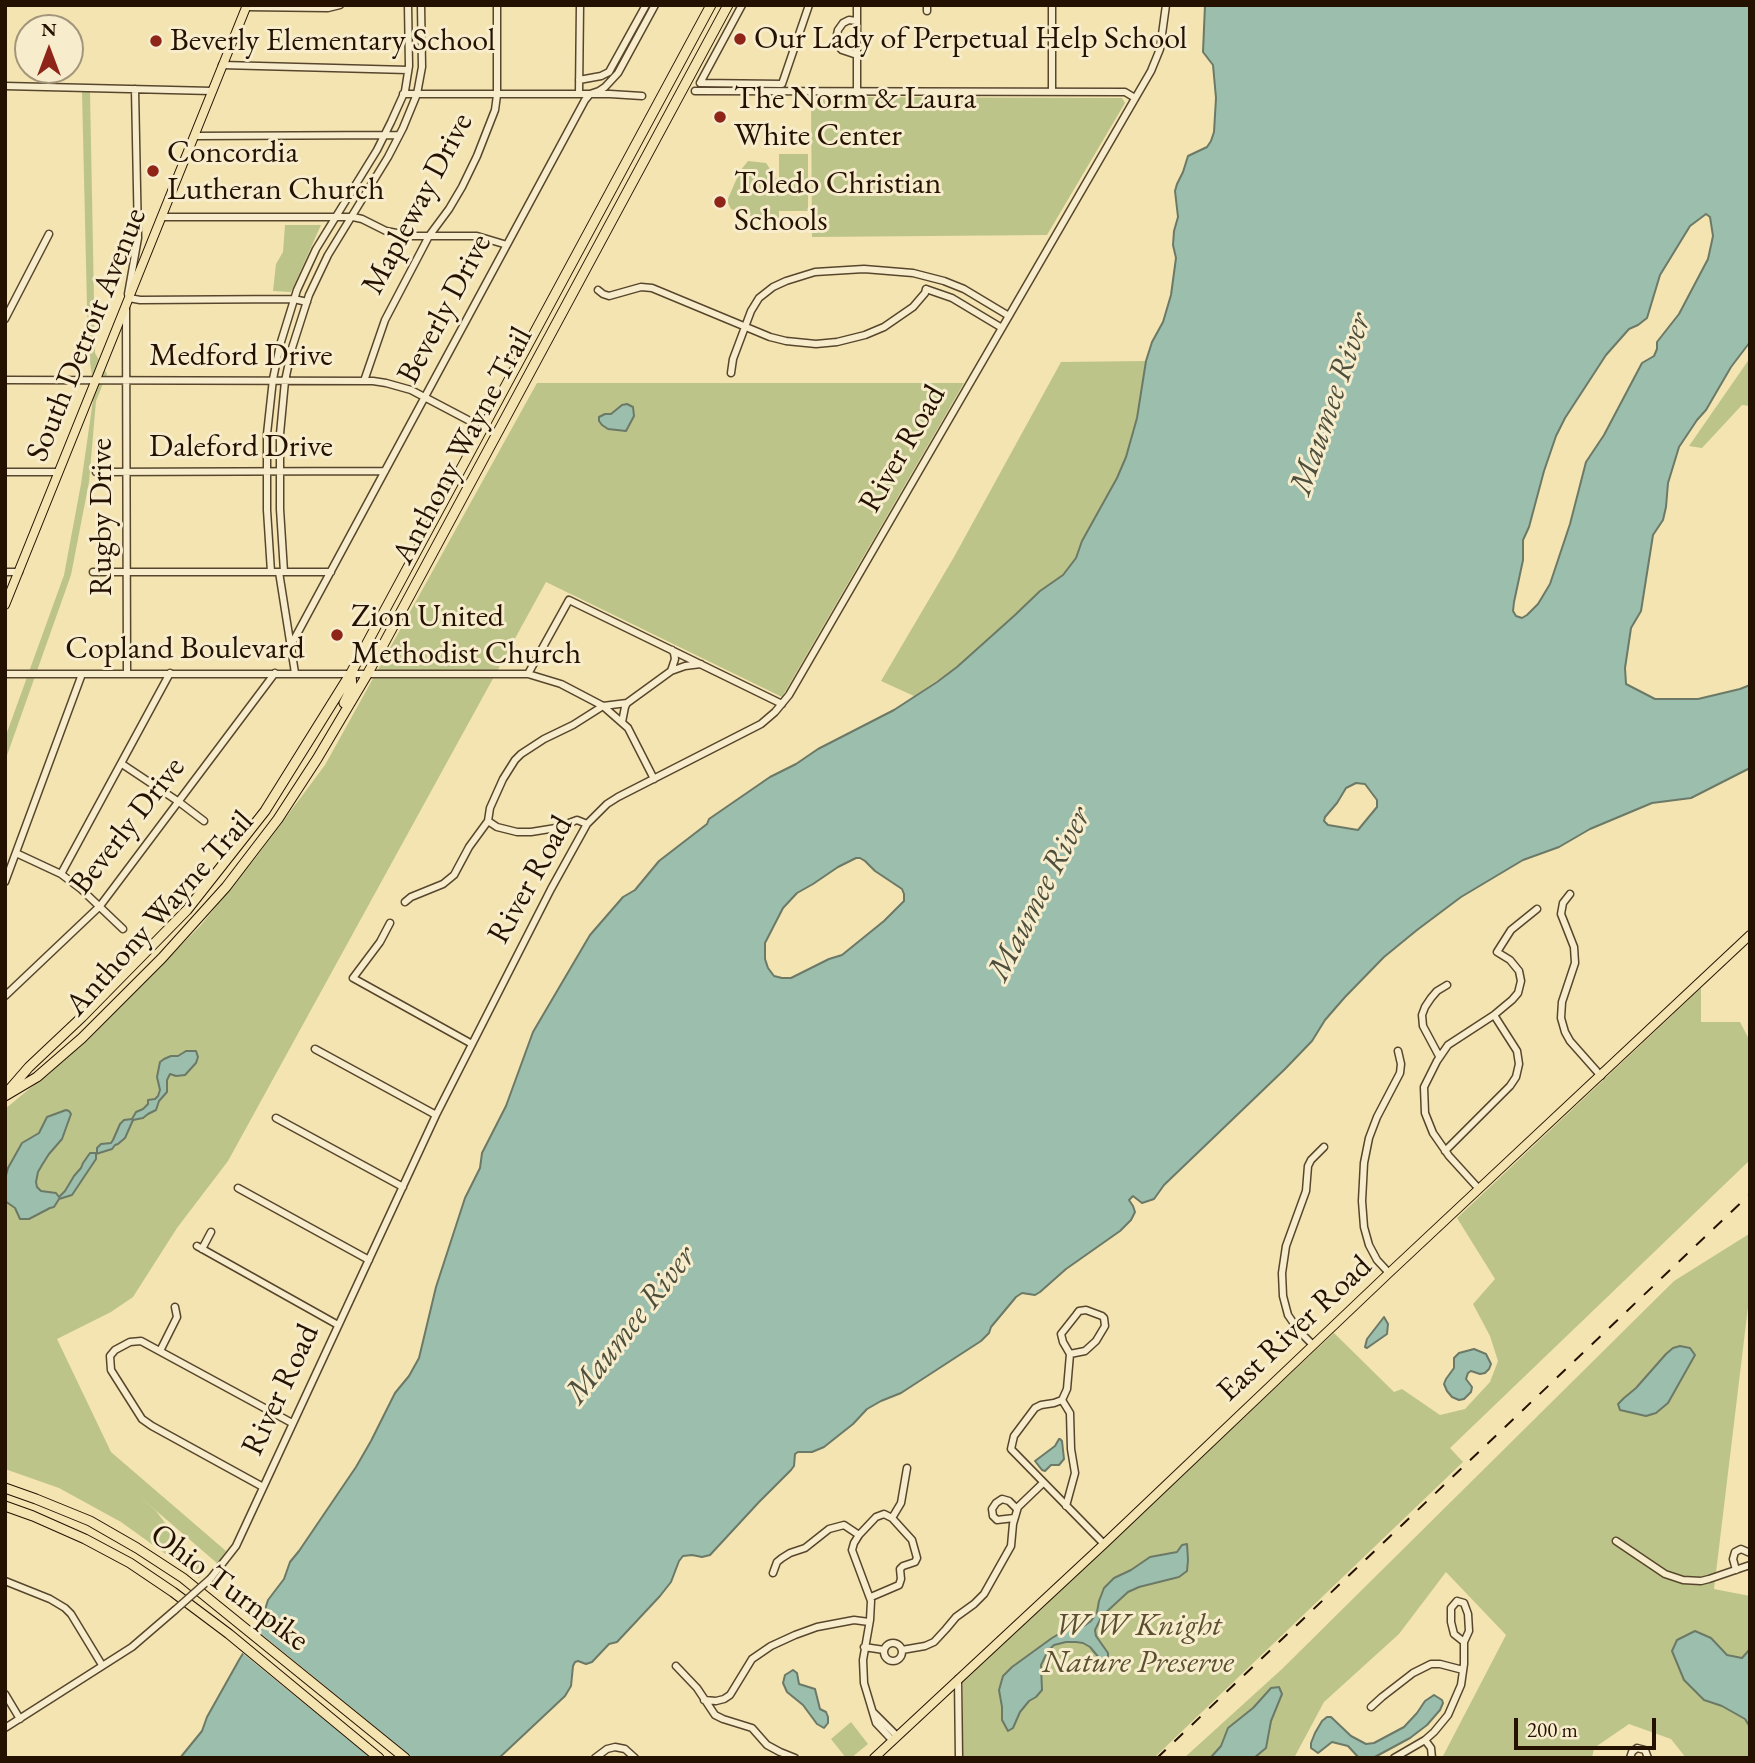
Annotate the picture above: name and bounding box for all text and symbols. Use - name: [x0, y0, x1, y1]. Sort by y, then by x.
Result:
- north arrow: [14, 14, 84, 84]
- text: N: [41, 17, 57, 42]
- place label: Our Lady of Perpetual Help School: [754, 20, 1187, 58]
- place label: Beverly Elementary School: [170, 22, 495, 60]
- marker: Our Lady of Perpetual Help School: [732, 31, 748, 47]
- marker: Beverly Elementary School: [148, 33, 164, 49]
- place label: The Norm & Laura White Center: [734, 80, 976, 155]
- street label: Mapleway Drive: [354, 107, 482, 301]
- marker: The Norm & Laura White Center: [712, 109, 728, 125]
- place label: Concordia Lutheran Church: [167, 134, 385, 209]
- marker: Concordia Lutheran Church: [145, 163, 161, 179]
- place label: Toledo Christian Schools: [734, 165, 941, 240]
- marker: Toledo Christian Schools: [712, 194, 728, 210]
- street label: South Detroit Avenue: [19, 203, 155, 467]
- street label: Beverly Drive: [390, 228, 500, 390]
- water label: Maumee River: [1281, 308, 1381, 500]
- street label: Anthony Wayne Trail: [384, 321, 542, 571]
- street label: Medford Drive: [149, 337, 333, 375]
- street label: River Road: [851, 379, 955, 519]
- street label: Daleford Drive: [149, 428, 333, 466]
- street label: Rugby Drive: [83, 438, 121, 596]
- place label: Zion United Methodist Church: [351, 598, 581, 673]
- marker: Zion United Methodist Church: [329, 627, 345, 643]
- street label: Copland Boulevard: [65, 630, 305, 668]
- street label: Beverly Drive: [62, 750, 194, 902]
- water label: Maumee River: [979, 801, 1101, 987]
- street label: Anthony Wayne Trail: [58, 803, 262, 1025]
- street label: River Road: [480, 809, 582, 951]
- water label: Maumee River: [557, 1238, 705, 1412]
- street label: East River Road: [1210, 1248, 1380, 1410]
- street label: River Road: [234, 1318, 328, 1462]
- street label: Ohio Turnpike: [142, 1516, 316, 1660]
- park label: W W Knight Nature Preserve: [1042, 1607, 1234, 1682]
- scale bar: [1517, 1704, 1659, 1748]
- text: 200 m: [1527, 1716, 1578, 1743]

